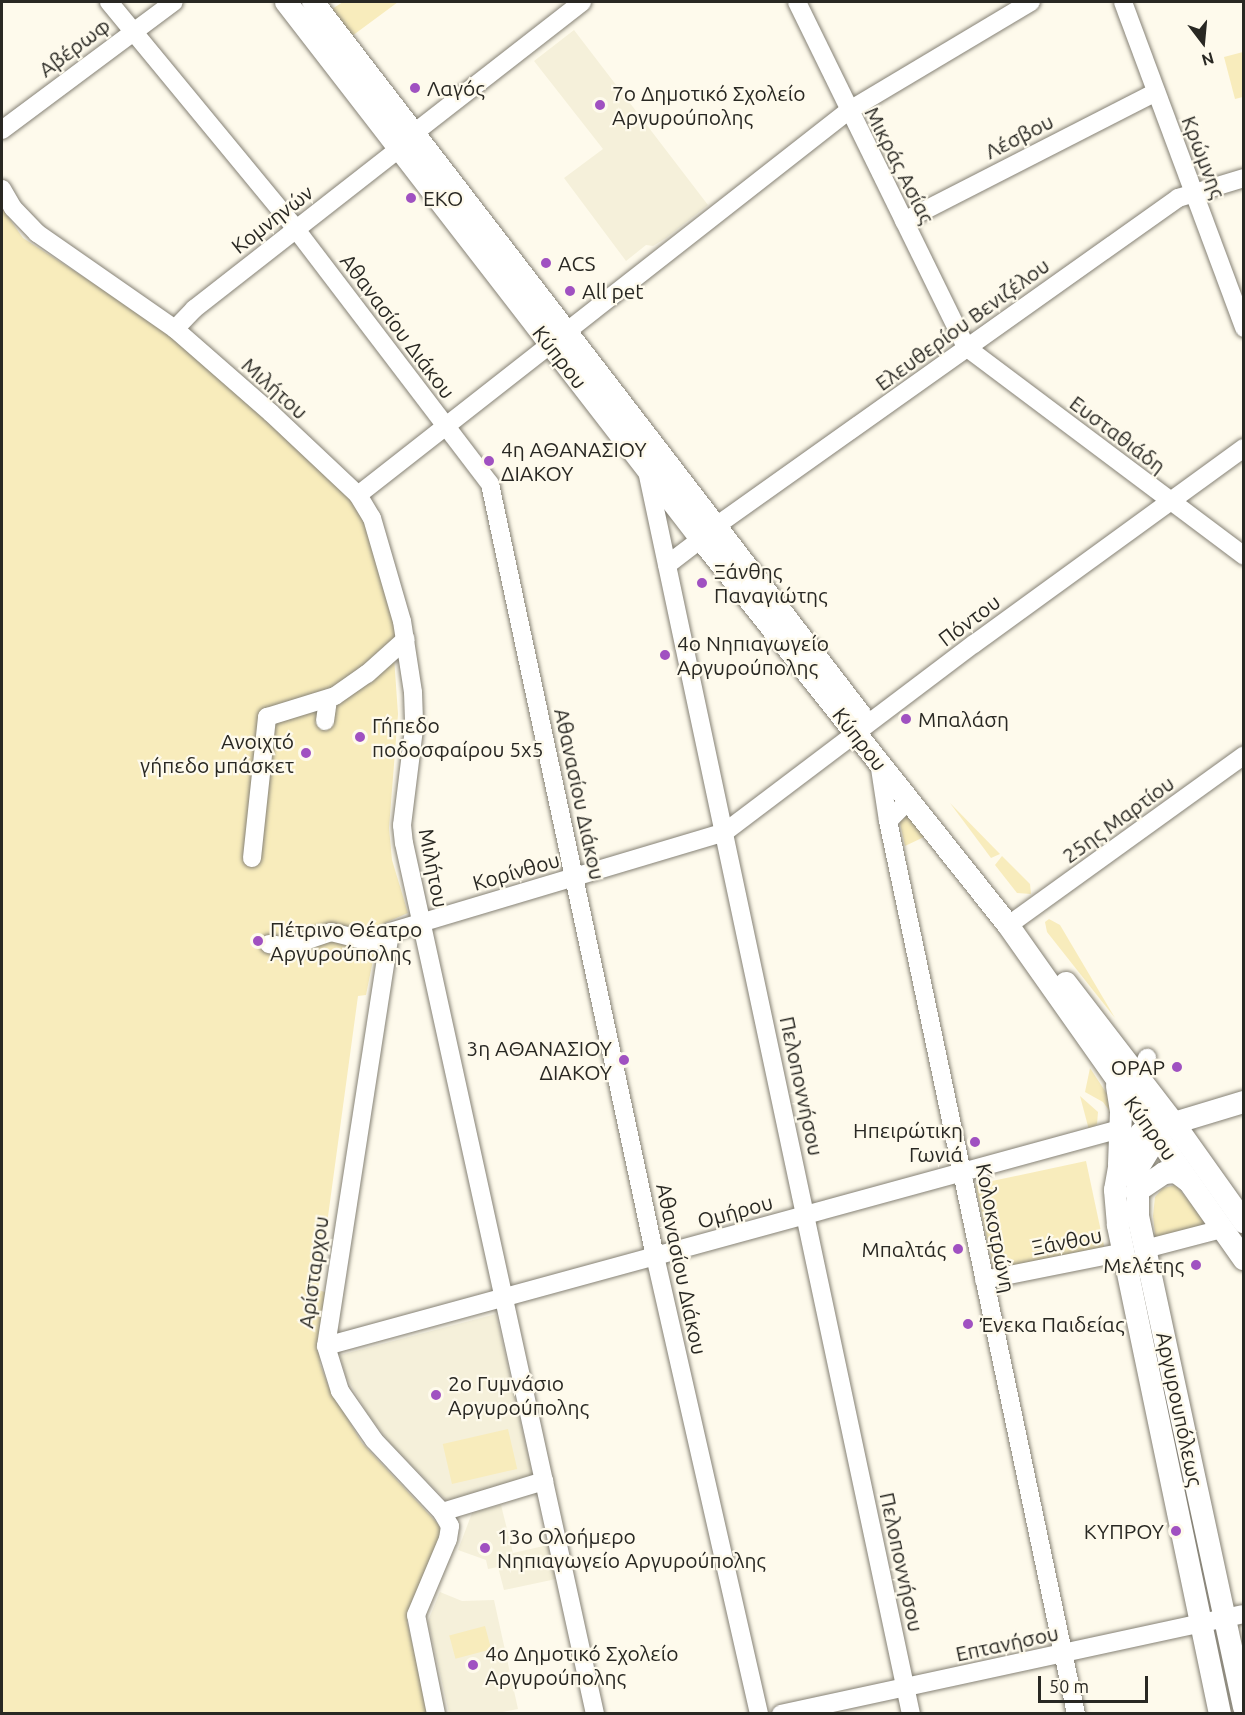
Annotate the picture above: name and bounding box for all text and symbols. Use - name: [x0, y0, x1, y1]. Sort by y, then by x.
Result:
- street label: Αβέρωφ: [33, 12, 115, 82]
- north arrow: [1173, 12, 1233, 72]
- text: N: [1200, 49, 1216, 70]
- place label: Λαγός: [427, 75, 485, 101]
- place label: 7ο Δημοτικό Σχολείο Αργυρούπολης: [612, 80, 806, 130]
- marker: Λαγός: [408, 81, 422, 95]
- marker: 7ο Δημοτικό Σχολείο Αργυρούπολης: [593, 98, 607, 112]
- street label: Μικράς Ασίας: [860, 102, 940, 228]
- street label: Λέσβου: [981, 108, 1057, 164]
- street label: Κρώμνης: [1177, 112, 1231, 202]
- street label: Κομνηνών: [226, 179, 318, 259]
- place label: EKO: [423, 185, 463, 211]
- marker: EKO: [404, 191, 418, 205]
- street label: Αθανασίου Διάκου: [335, 249, 461, 403]
- place label: ACS: [558, 250, 596, 276]
- street label: Ελευθερίου Βενιζέλου: [870, 252, 1054, 396]
- marker: ACS: [539, 256, 553, 270]
- place label: All pet: [582, 278, 644, 304]
- marker: All pet: [563, 284, 577, 298]
- street label: Κύπρου: [527, 320, 593, 394]
- street label: Μιλήτου: [237, 352, 313, 424]
- street label: Ευσταθιάδη: [1065, 390, 1171, 478]
- place label: 4η ΑΘΑΝΑΣΙΟΥ ΔΙΑΚΟΥ: [501, 436, 647, 486]
- marker: 4η ΑΘΑΝΑΣΙΟΥ ΔΙΑΚΟΥ: [482, 454, 496, 468]
- place label: Ξάνθης Παναγιώτης: [714, 558, 828, 608]
- marker: Ξάνθης Παναγιώτης: [695, 576, 709, 590]
- street label: Πόντου: [933, 589, 1005, 651]
- place label: 4ο Νηπιαγωγείο Αργυρούπολης: [677, 630, 829, 680]
- marker: 4ο Νηπιαγωγείο Αργυρούπολης: [658, 648, 672, 662]
- street label: Κύπρου: [827, 702, 893, 776]
- street label: Αθανασίου Διάκου: [550, 706, 610, 882]
- place label: Μπαλάση: [918, 706, 1009, 732]
- place label: Γήπεδο ποδοσφαίρου 5x5: [372, 712, 544, 762]
- marker: Μπαλάση: [899, 712, 913, 726]
- place label: Ανοιχτό γήπεδο μπάσκετ: [140, 728, 294, 778]
- marker: Γήπεδο ποδοσφαίρου 5x5: [353, 730, 367, 744]
- marker: Ανοιχτό γήπεδο μπάσκετ: [299, 746, 313, 760]
- street label: 25ης Μαρτίου: [1057, 770, 1179, 868]
- street label: Μιλήτου: [414, 826, 454, 910]
- street label: Κορίνθου: [469, 847, 563, 895]
- place label: Πέτρινο Θέατρο Αργυρούπολης: [270, 916, 422, 966]
- marker: Πέτρινο Θέατρο Αργυρούπολης: [251, 934, 265, 948]
- street label: Πελοποννήσου: [775, 1014, 829, 1158]
- place label: 3η ΑΘΑΝΑΣΙΟΥ ΔΙΑΚΟΥ: [466, 1035, 612, 1085]
- marker: 3η ΑΘΑΝΑΣΙΟΥ ΔΙΑΚΟΥ: [617, 1053, 631, 1067]
- place label: OPAP: [1111, 1054, 1165, 1080]
- marker: OPAP: [1170, 1060, 1184, 1074]
- street label: Κύπρου: [1119, 1091, 1183, 1165]
- place label: Ηπειρώτικη Γωνιά: [853, 1117, 963, 1167]
- marker: Ηπειρώτικη Γωνιά: [968, 1135, 982, 1149]
- street label: Κολοκοτρώνη: [971, 1161, 1021, 1295]
- street label: Αθανασίου Διάκου: [652, 1181, 712, 1357]
- street label: Ομήρου: [695, 1189, 775, 1233]
- street label: Αρίσταρχου: [293, 1214, 333, 1330]
- street label: Ξάνθου: [1030, 1222, 1104, 1260]
- place label: Μπαλτάς: [861, 1236, 946, 1262]
- marker: Μπαλτάς: [951, 1242, 965, 1256]
- place label: Μελέτης: [1103, 1252, 1184, 1278]
- marker: Μελέτης: [1189, 1258, 1203, 1272]
- place label: Ένεκα Παιδείας: [980, 1311, 1125, 1337]
- marker: Ένεκα Παιδείας: [961, 1317, 975, 1331]
- street label: Αργυρουπόλεως: [1151, 1330, 1209, 1488]
- place label: 2ο Γυμνάσιο Αργυρούπολης: [448, 1370, 589, 1420]
- marker: 2ο Γυμνάσιο Αργυρούπολης: [429, 1388, 443, 1402]
- street label: Πελοποννήσου: [875, 1490, 929, 1634]
- place label: ΚΥΠΡΟΥ: [1084, 1518, 1164, 1544]
- place label: 13ο Ολοήμερο Νηπιαγωγείο Αργυρούπολης: [497, 1523, 766, 1573]
- marker: ΚΥΠΡΟΥ: [1169, 1524, 1183, 1538]
- marker: 13ο Ολοήμερο Νηπιαγωγείο Αργυρούπολης: [478, 1541, 492, 1555]
- street label: Επτανήσου: [953, 1620, 1061, 1666]
- place label: 4ο Δημοτικό Σχολείο Αργυρούπολης: [485, 1640, 679, 1690]
- marker: 4ο Δημοτικό Σχολείο Αργυρούπολης: [466, 1658, 480, 1672]
- scale bar: [1041, 1664, 1150, 1702]
- text: 50 m: [1049, 1676, 1089, 1696]

